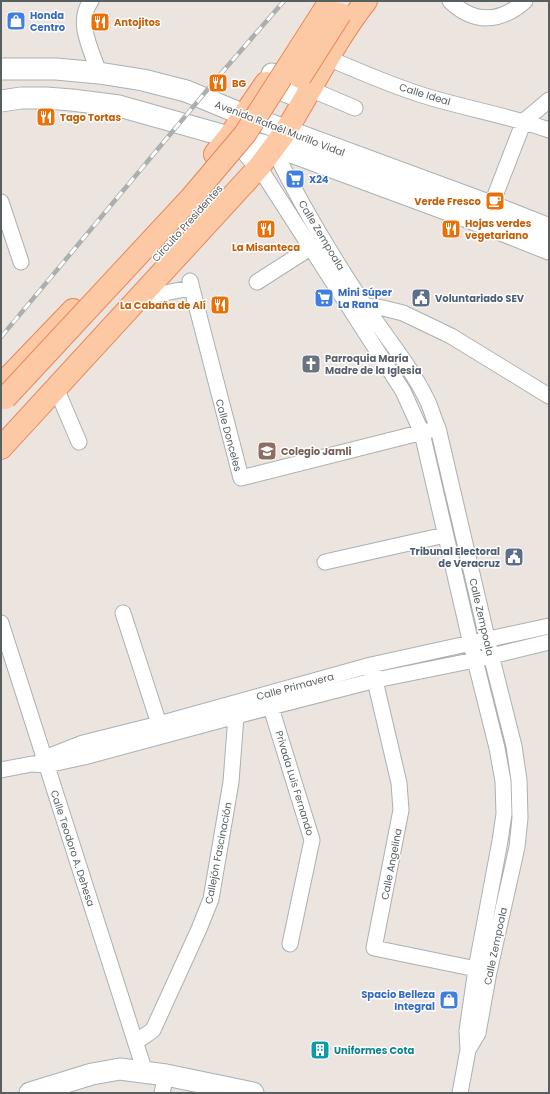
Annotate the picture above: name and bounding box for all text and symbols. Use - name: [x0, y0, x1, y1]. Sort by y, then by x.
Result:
- place label: Honda Centro: [30, 8, 66, 35]
- shop icon: Honda Centro: [5, 10, 27, 32]
- restaurant icon: Antojitos: [89, 11, 111, 33]
- place label: Antojitos: [114, 15, 161, 30]
- restaurant icon: BG: [207, 72, 229, 94]
- place label: BG: [232, 76, 247, 91]
- street label: Calle Ideal: [397, 80, 452, 109]
- street label: Avenida Rafaél Murillo Vidal: [213, 97, 347, 160]
- restaurant icon: Tago Tortas: [35, 106, 57, 128]
- place label: Tago Tortas: [60, 110, 121, 125]
- supermarket icon: X24: [284, 168, 306, 190]
- place label: X24: [309, 172, 329, 187]
- street label: Circuito Presidentes: [149, 181, 226, 265]
- cafe icon: Verde Fresco: [484, 190, 506, 212]
- place label: Verde Fresco: [414, 194, 482, 209]
- street label: Calle Zempoala: [295, 197, 348, 273]
- place label: Hojas verdes vegetariano: [465, 216, 532, 243]
- restaurant icon: La Misanteca: [255, 218, 277, 240]
- restaurant icon: Hojas verdes vegetariano: [440, 218, 462, 240]
- place label: La Misanteca: [232, 240, 300, 255]
- place label: Mini Súper La Rana: [338, 285, 393, 312]
- supermarket icon: Mini Súper La Rana: [313, 287, 335, 309]
- public building icon: Voluntariado SEV: [410, 287, 432, 309]
- place label: Voluntariado SEV: [435, 291, 525, 306]
- restaurant icon: La Cabaña de Alí: [209, 294, 231, 316]
- place label: La Cabaña de Alí: [120, 298, 206, 313]
- place label: Parroquia María Madre de la Iglesia: [325, 351, 422, 378]
- church icon: Parroquia María Madre de la Iglesia: [300, 353, 322, 375]
- street label: Calle Donceles: [212, 397, 245, 473]
- school or university icon: Colegio Jamli: [256, 440, 278, 462]
- place label: Colegio Jamli: [281, 444, 351, 459]
- place label: Tribunal Electoral de Veracruz: [410, 544, 500, 571]
- public building icon: Tribunal Electoral de Veracruz: [503, 546, 525, 568]
- street label: Calle Zempoala: [465, 577, 498, 657]
- street label: Calle Primavera: [255, 669, 336, 704]
- street label: Privada Luis Fernando: [271, 729, 318, 838]
- street label: Calle Teodoro A. Dehesa: [47, 788, 98, 908]
- street label: Callejón Fascinación: [201, 801, 236, 905]
- street label: Calle Angelina: [377, 827, 406, 901]
- street label: Calle Zempoala: [480, 906, 511, 986]
- place label: Spacio Belleza Integral: [361, 987, 435, 1014]
- shop icon: Spacio Belleza Integral: [438, 989, 460, 1011]
- building icon: Uniformes Cota: [309, 1039, 331, 1061]
- place label: Uniformes Cota: [334, 1043, 414, 1058]

